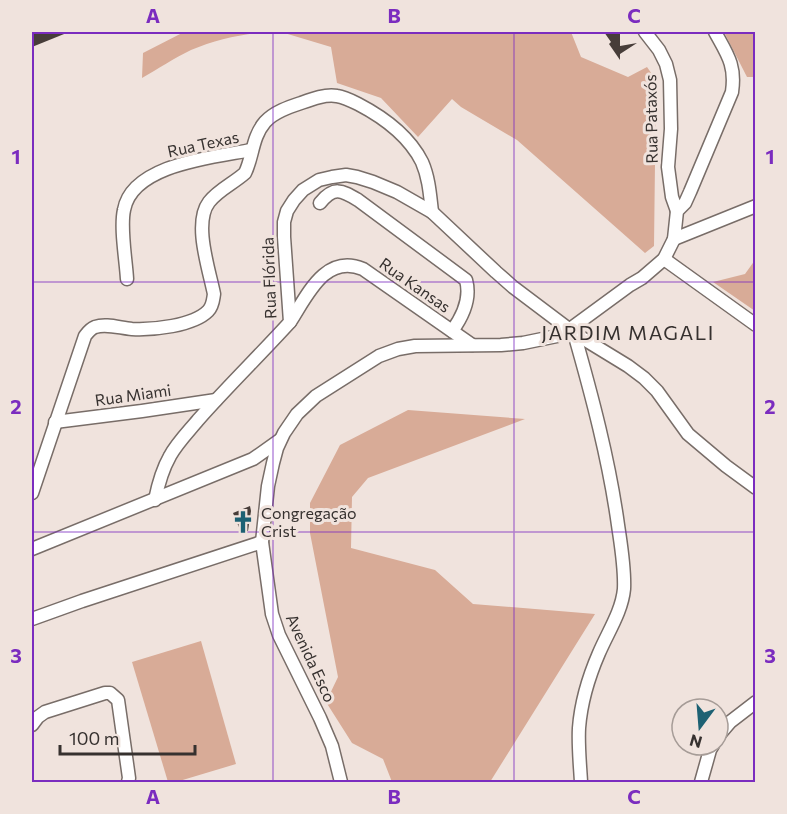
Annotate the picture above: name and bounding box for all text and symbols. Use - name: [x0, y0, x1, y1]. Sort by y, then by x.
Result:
- text: A: [146, 3, 160, 27]
- text: B: [387, 3, 401, 27]
- text: C: [627, 3, 641, 27]
- street label: Rua Pataxós: [640, 74, 661, 164]
- street label: Rua Texas: [165, 127, 240, 160]
- text: 1: [11, 144, 21, 168]
- text: 1: [765, 144, 775, 168]
- street label: Rua Flórida: [258, 237, 279, 319]
- street label: Rua Kansas: [376, 253, 454, 316]
- district label: JARDIM MAGALI: [541, 320, 715, 344]
- street label: Rua Miami: [94, 380, 172, 409]
- text: 2: [10, 394, 22, 418]
- text: 2: [764, 394, 776, 418]
- place label: Congregação Crist: [261, 503, 357, 540]
- church icon: Congregação Crist: [230, 509, 256, 535]
- street label: Avenida Esco: [283, 611, 340, 705]
- text: 3: [10, 643, 22, 667]
- text: 3: [764, 643, 776, 667]
- north arrow: [670, 697, 730, 757]
- scale bar: [60, 718, 195, 756]
- text: 100 m: [69, 727, 119, 749]
- text: N: [687, 731, 704, 753]
- text: A: [146, 784, 160, 808]
- text: B: [387, 784, 401, 808]
- text: C: [627, 784, 641, 808]

